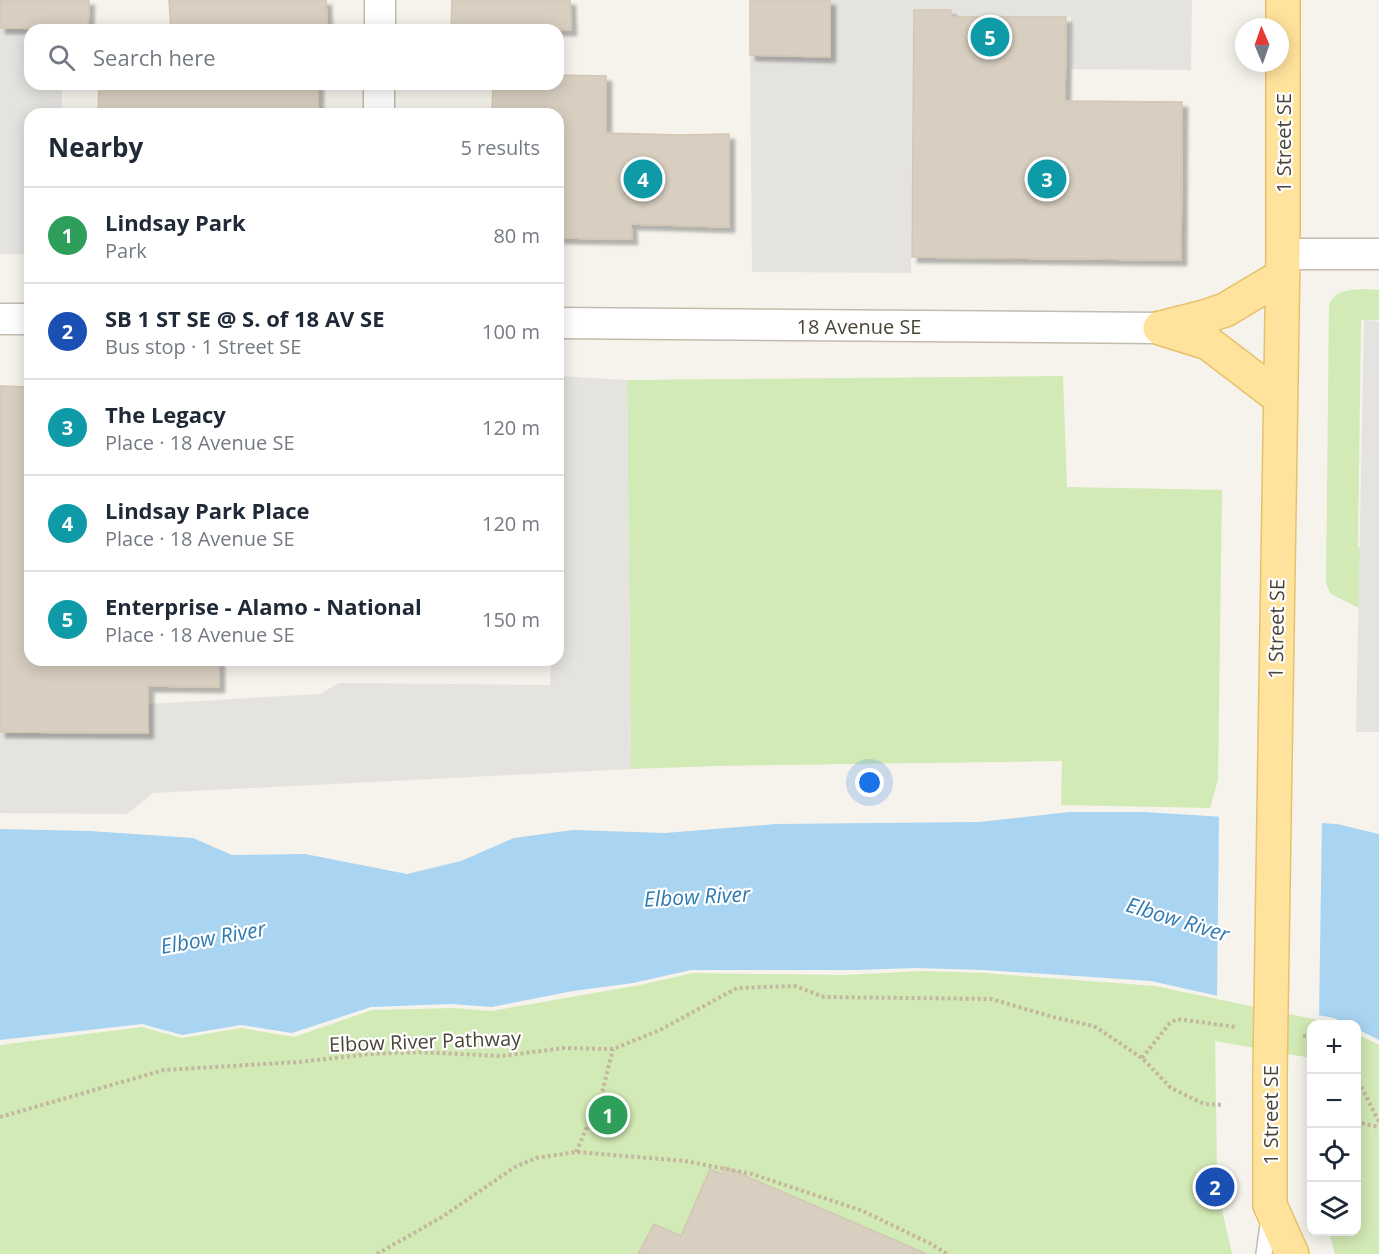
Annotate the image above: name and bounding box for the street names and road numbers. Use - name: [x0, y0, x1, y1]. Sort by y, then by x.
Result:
- street label: 1 Street SE: [1270, 93, 1297, 193]
- street label: 18 Avenue SE: [797, 313, 921, 340]
- street label: 1 Street SE: [1262, 579, 1290, 679]
- street label: Elbow River Pathway: [328, 1024, 523, 1058]
- street label: 1 Street SE: [1257, 1065, 1284, 1165]

